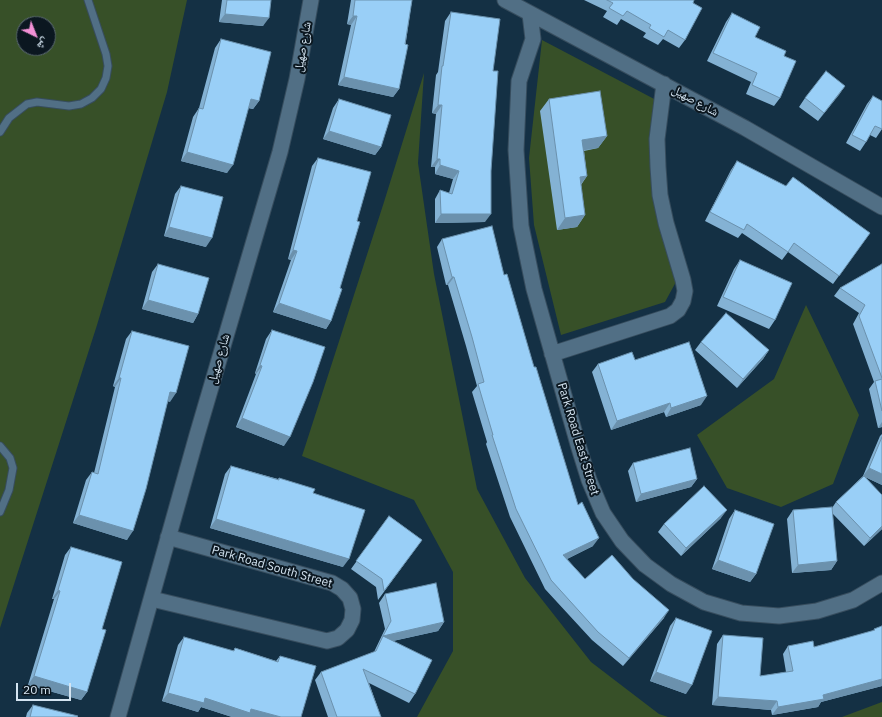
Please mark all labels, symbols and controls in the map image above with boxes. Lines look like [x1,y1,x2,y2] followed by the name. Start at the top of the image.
[16,16,56,56] north arrow
[291,21,315,73] street label: شارع صهيل
[34,35,53,53] text: ش
[669,82,721,120] street label: شارع صهيل
[205,332,233,386] street label: شارع صهيل
[554,381,602,497] street label: Park Road East Street
[210,543,334,591] street label: Park Road South Street
[18,675,73,701] scale bar
[23,682,51,697] text: 20 m

